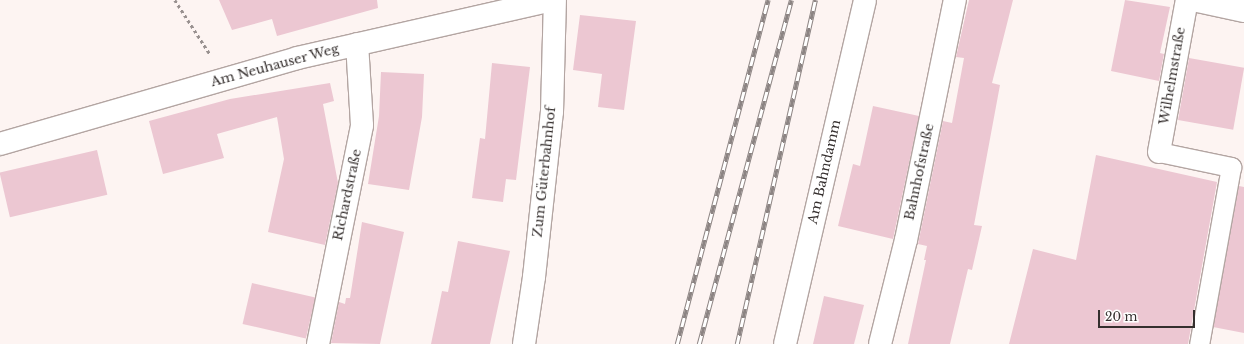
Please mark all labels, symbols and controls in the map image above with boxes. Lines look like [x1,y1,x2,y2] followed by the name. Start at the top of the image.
[1157,26,1189,126] street label: Wilhelmstraße
[209,41,341,91] street label: Am Neuhauser Weg
[530,106,560,238] street label: Zum Güterbahnhof
[805,118,845,226] street label: Am Bahndamm
[902,122,938,222] street label: Bahnhofstraße
[331,148,365,242] street label: Richardstraße
[1100,302,1197,328] scale bar
[1105,309,1137,324] text: 20 m

